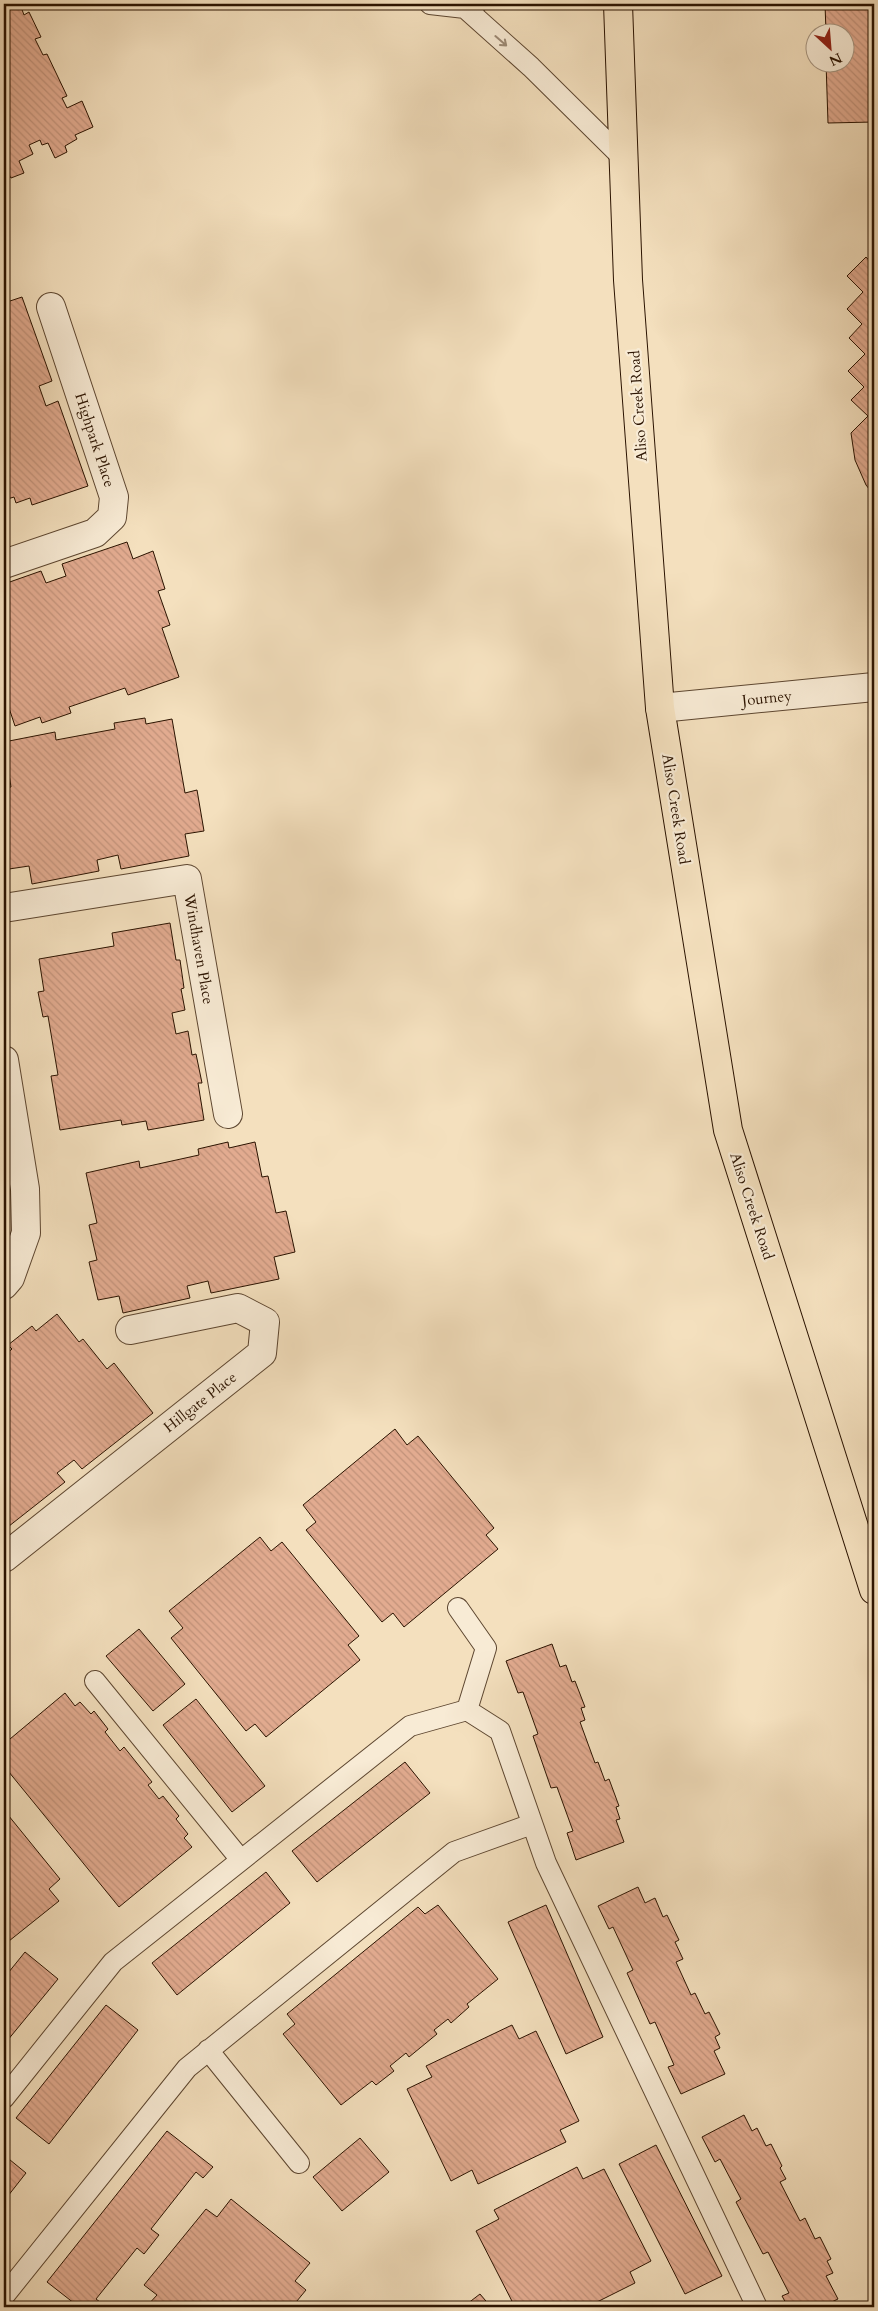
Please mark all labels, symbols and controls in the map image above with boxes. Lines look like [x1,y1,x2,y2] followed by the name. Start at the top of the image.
[806,22,856,72] north arrow
[495,35,508,47] one-way arrow
[826,48,845,70] text: N
[624,350,652,462] street label: Aliso Creek Road
[70,390,120,490] street label: Highpark Place
[739,685,793,711] street label: Journey
[657,752,695,866] street label: Aliso Creek Road
[179,891,219,1006] street label: Windhaven Place
[725,1150,779,1262] street label: Aliso Creek Road
[159,1367,241,1437] street label: Hillgate Place

